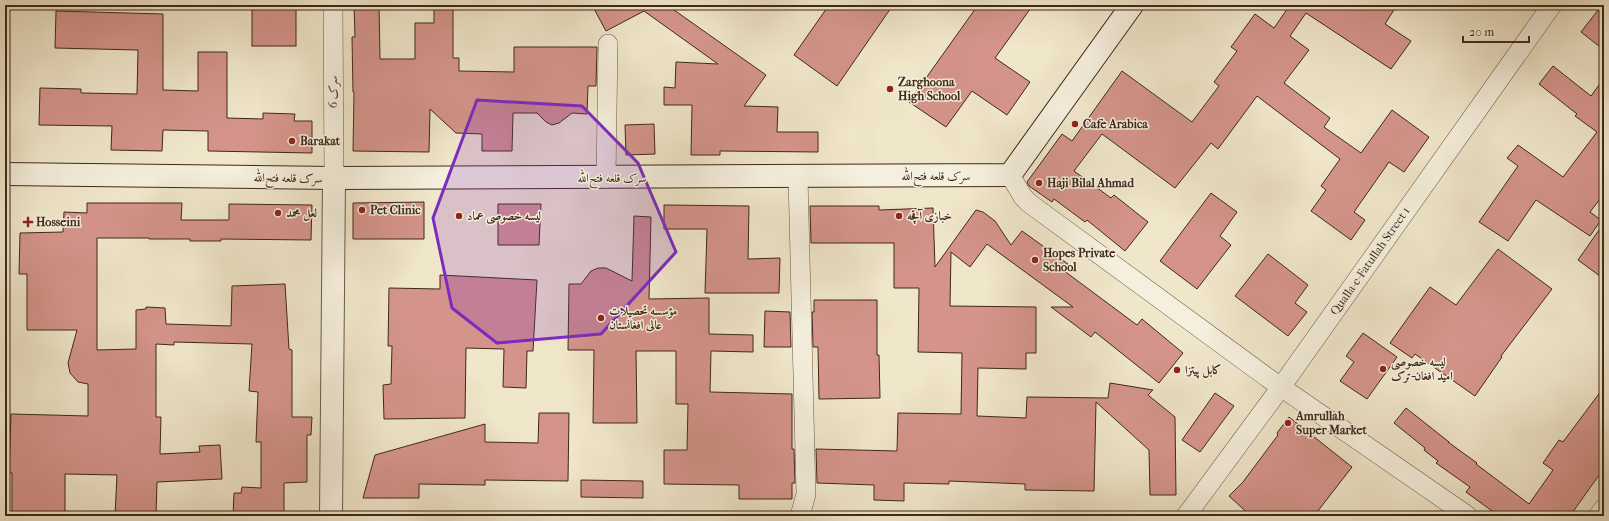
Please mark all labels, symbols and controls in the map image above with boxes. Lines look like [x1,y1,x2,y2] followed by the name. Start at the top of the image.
[1463,18,1529,44] scale bar
[1469,25,1494,39] text: 20 m
[898,75,961,104] place label: Zarghoona High School
[326,76,341,108] street label: سرک 6
[885,84,895,94] marker: Zarghoona High School
[1083,117,1148,131] place label: Cafe Arabica
[1070,119,1080,129] marker: Cafe Arabica
[300,134,341,148] place label: Barakat
[287,136,297,146] marker: Barakat
[901,166,971,187] street label: سرک قلعه فتح‌الله
[253,167,323,190] street label: سرک قلعه فتح‌الله
[577,168,647,189] street label: سرک قلعه فتح‌الله
[1047,176,1134,190] place label: Haji Bilal Ahmad
[1034,178,1044,188] marker: Haji Bilal Ahmad
[370,203,421,217] place label: Pet Clinic
[1327,204,1413,318] street label: Qualla-e-Fatullah Street 1
[357,205,367,215] marker: Pet Clinic
[286,206,317,221] place label: لعل محمد
[273,208,283,218] marker: لعل محمد
[907,208,952,225] place label: خبازی آقچه
[467,209,541,225] place label: لیسه خصوصی عماد
[454,211,464,221] marker: لیسه خصوصی عماد
[894,211,904,221] marker: خبازی آقچه
[36,215,81,229] place label: Hosseini
[23,217,33,227] marker: Hosseini
[1043,246,1115,274] place label: Hopes Private School
[1030,255,1040,265] marker: Hopes Private School
[609,304,678,332] place label: مؤسسه تحصیلات عالی افغانستان
[596,313,606,323] marker: مؤسسه تحصیلات عالی افغانستان
[1391,355,1453,383] place label: لیسه خصوصی امید افغان-ترک
[1185,363,1222,379] place label: کابل پیتزا
[1378,364,1388,374] marker: لیسه خصوصی امید افغان-ترک
[1172,365,1182,375] marker: کابل پیتزا
[1295,409,1368,438] place label: Amrullah Super Market
[1283,418,1293,428] marker: Amrullah Super Market

